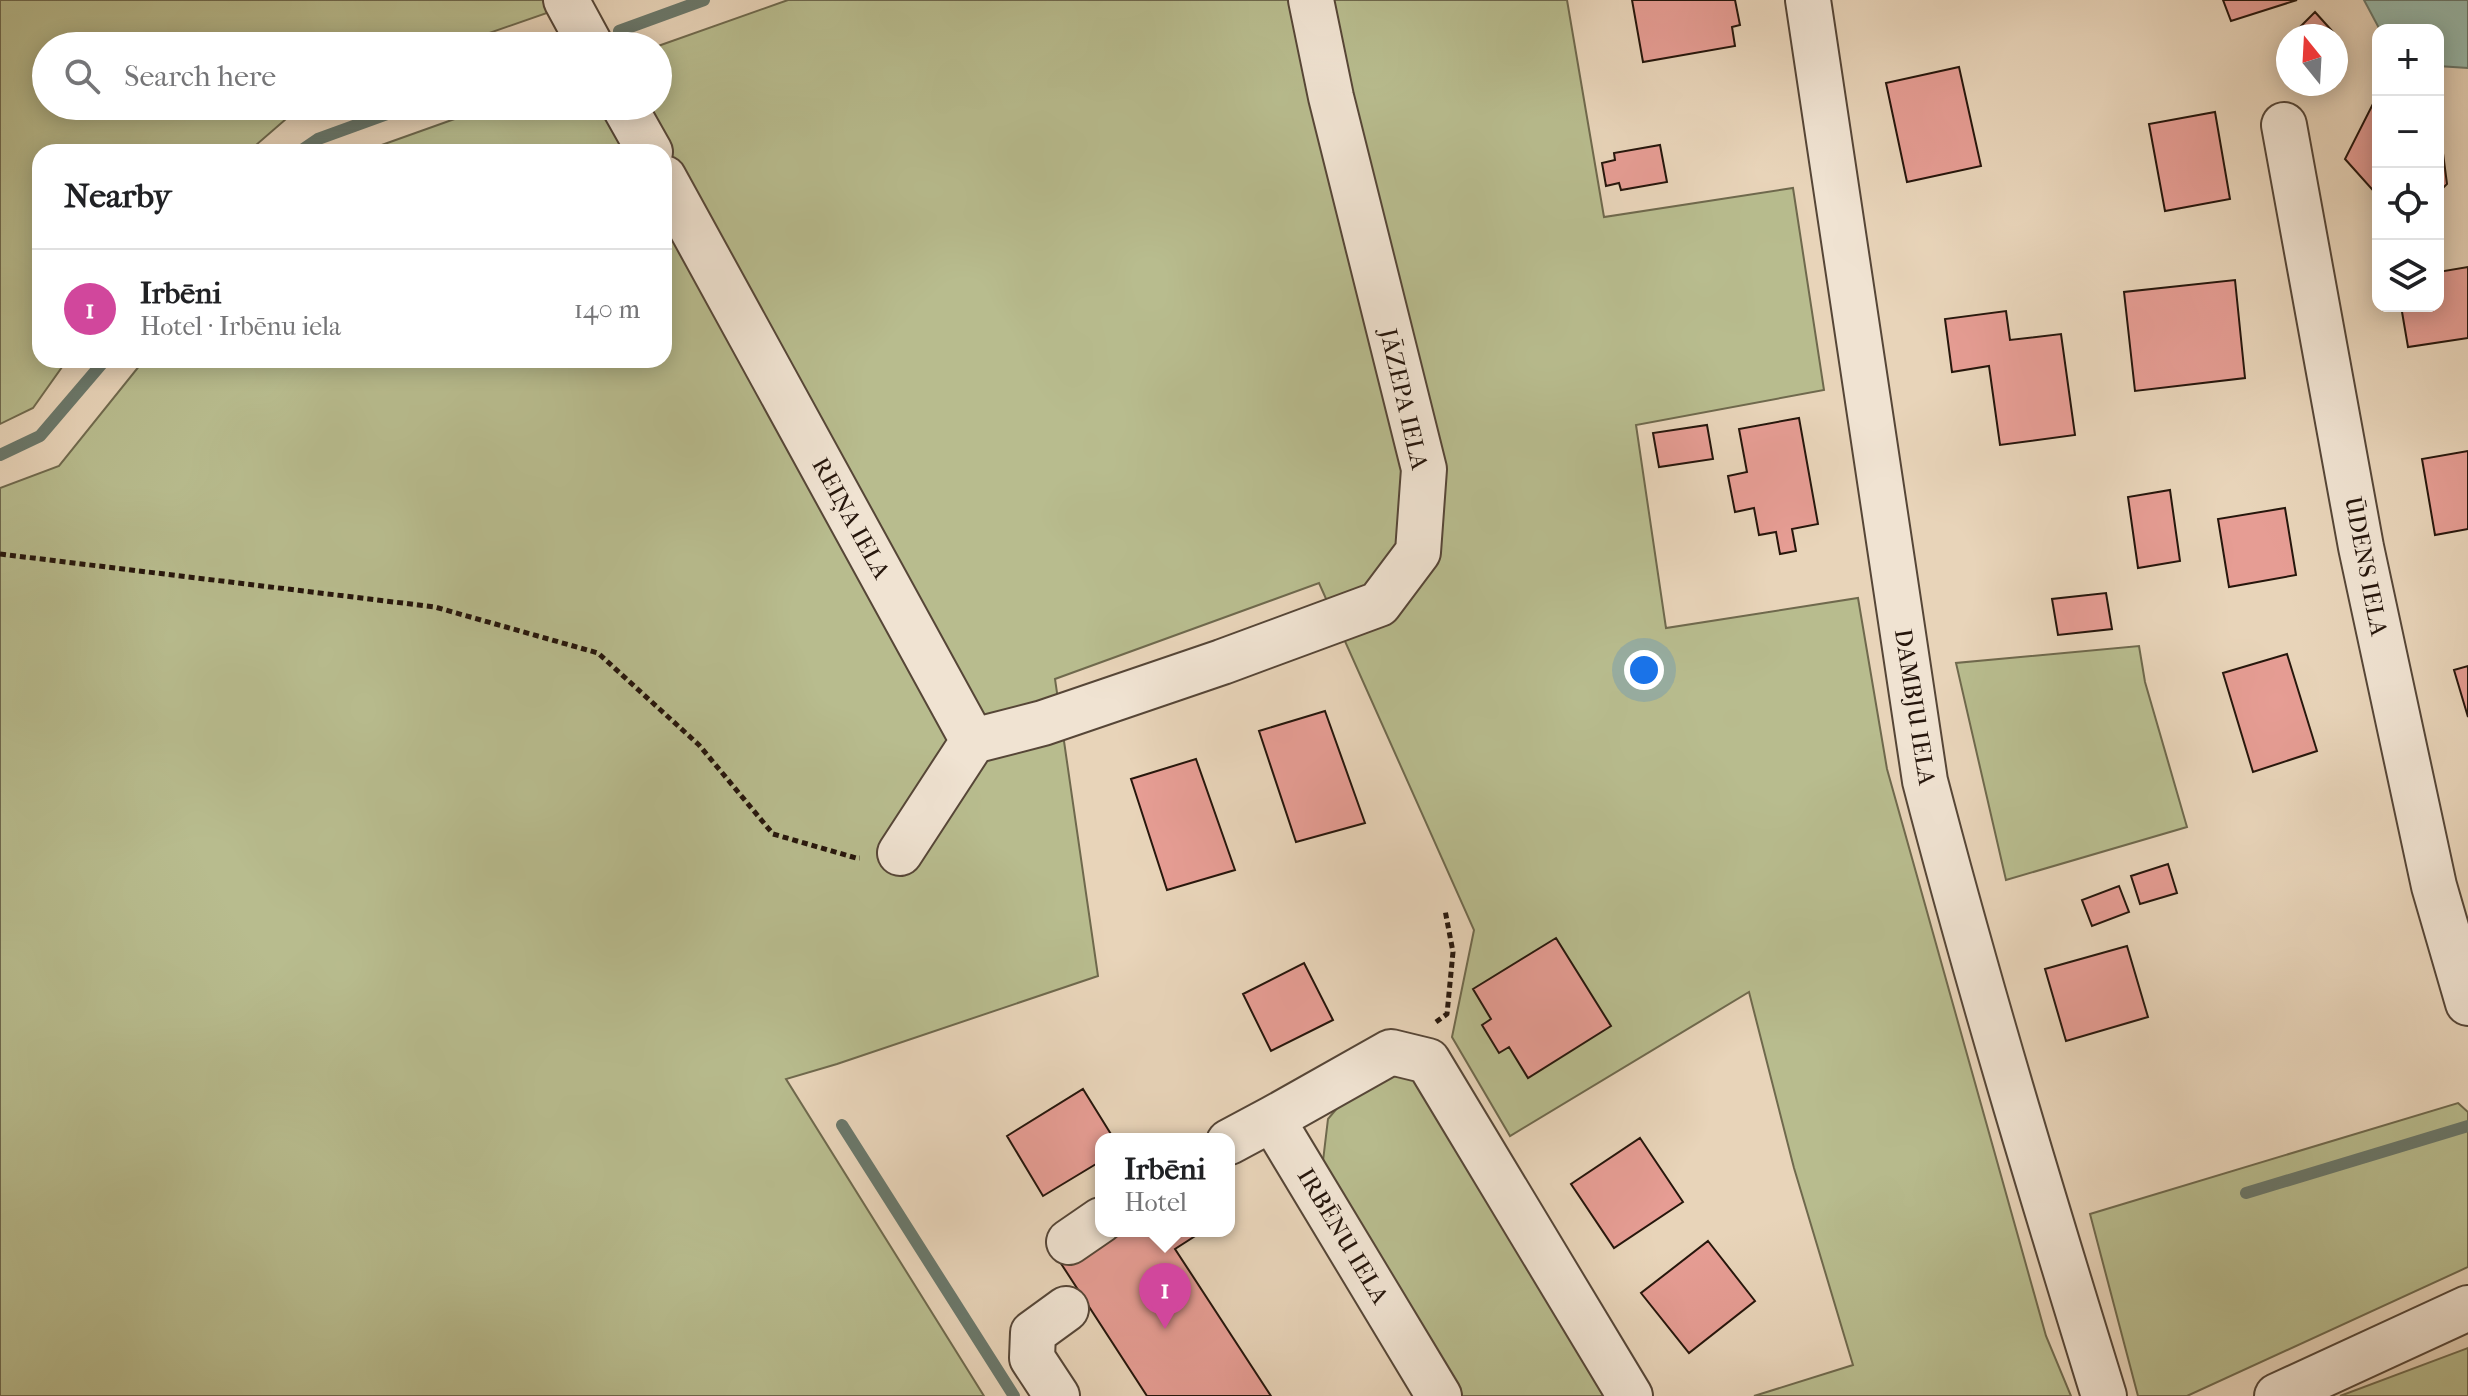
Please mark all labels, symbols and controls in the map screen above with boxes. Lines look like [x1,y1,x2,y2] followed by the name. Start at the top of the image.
[2276,24,2348,96] north arrow
[2372,24,2444,312] map controls
[2372,24,2444,96] button: +
[32,32,672,120] search box
[60,54,104,98] icon: search
[124,59,276,94] text: Search here
[2372,96,2444,168] button: −
[2372,168,2444,240] button: locate
[64,176,171,216] text: Nearby
[2372,240,2444,312] button: layers
[140,276,221,311] text: Irbēni
[85,294,95,325] text: 1
[574,294,640,325] text: 140 m
[140,311,341,342] text: Hotel · Irbēnu iela
[1374,324,1434,473] street label: JĀZEPA IELA
[805,452,896,584] street label: REIŅA IELA
[2339,494,2393,638] street label: ŪDENS IELA
[1889,627,1941,788] street label: DAMBJU IELA
[1624,650,1664,690] your location
[1095,1133,1235,1237] popup
[1124,1152,1206,1187] text: Irbēni
[1292,1163,1395,1309] street label: IRBĒNU IELA
[1124,1187,1187,1218] text: Hotel
[1139,1263,1191,1329] pin: 1

